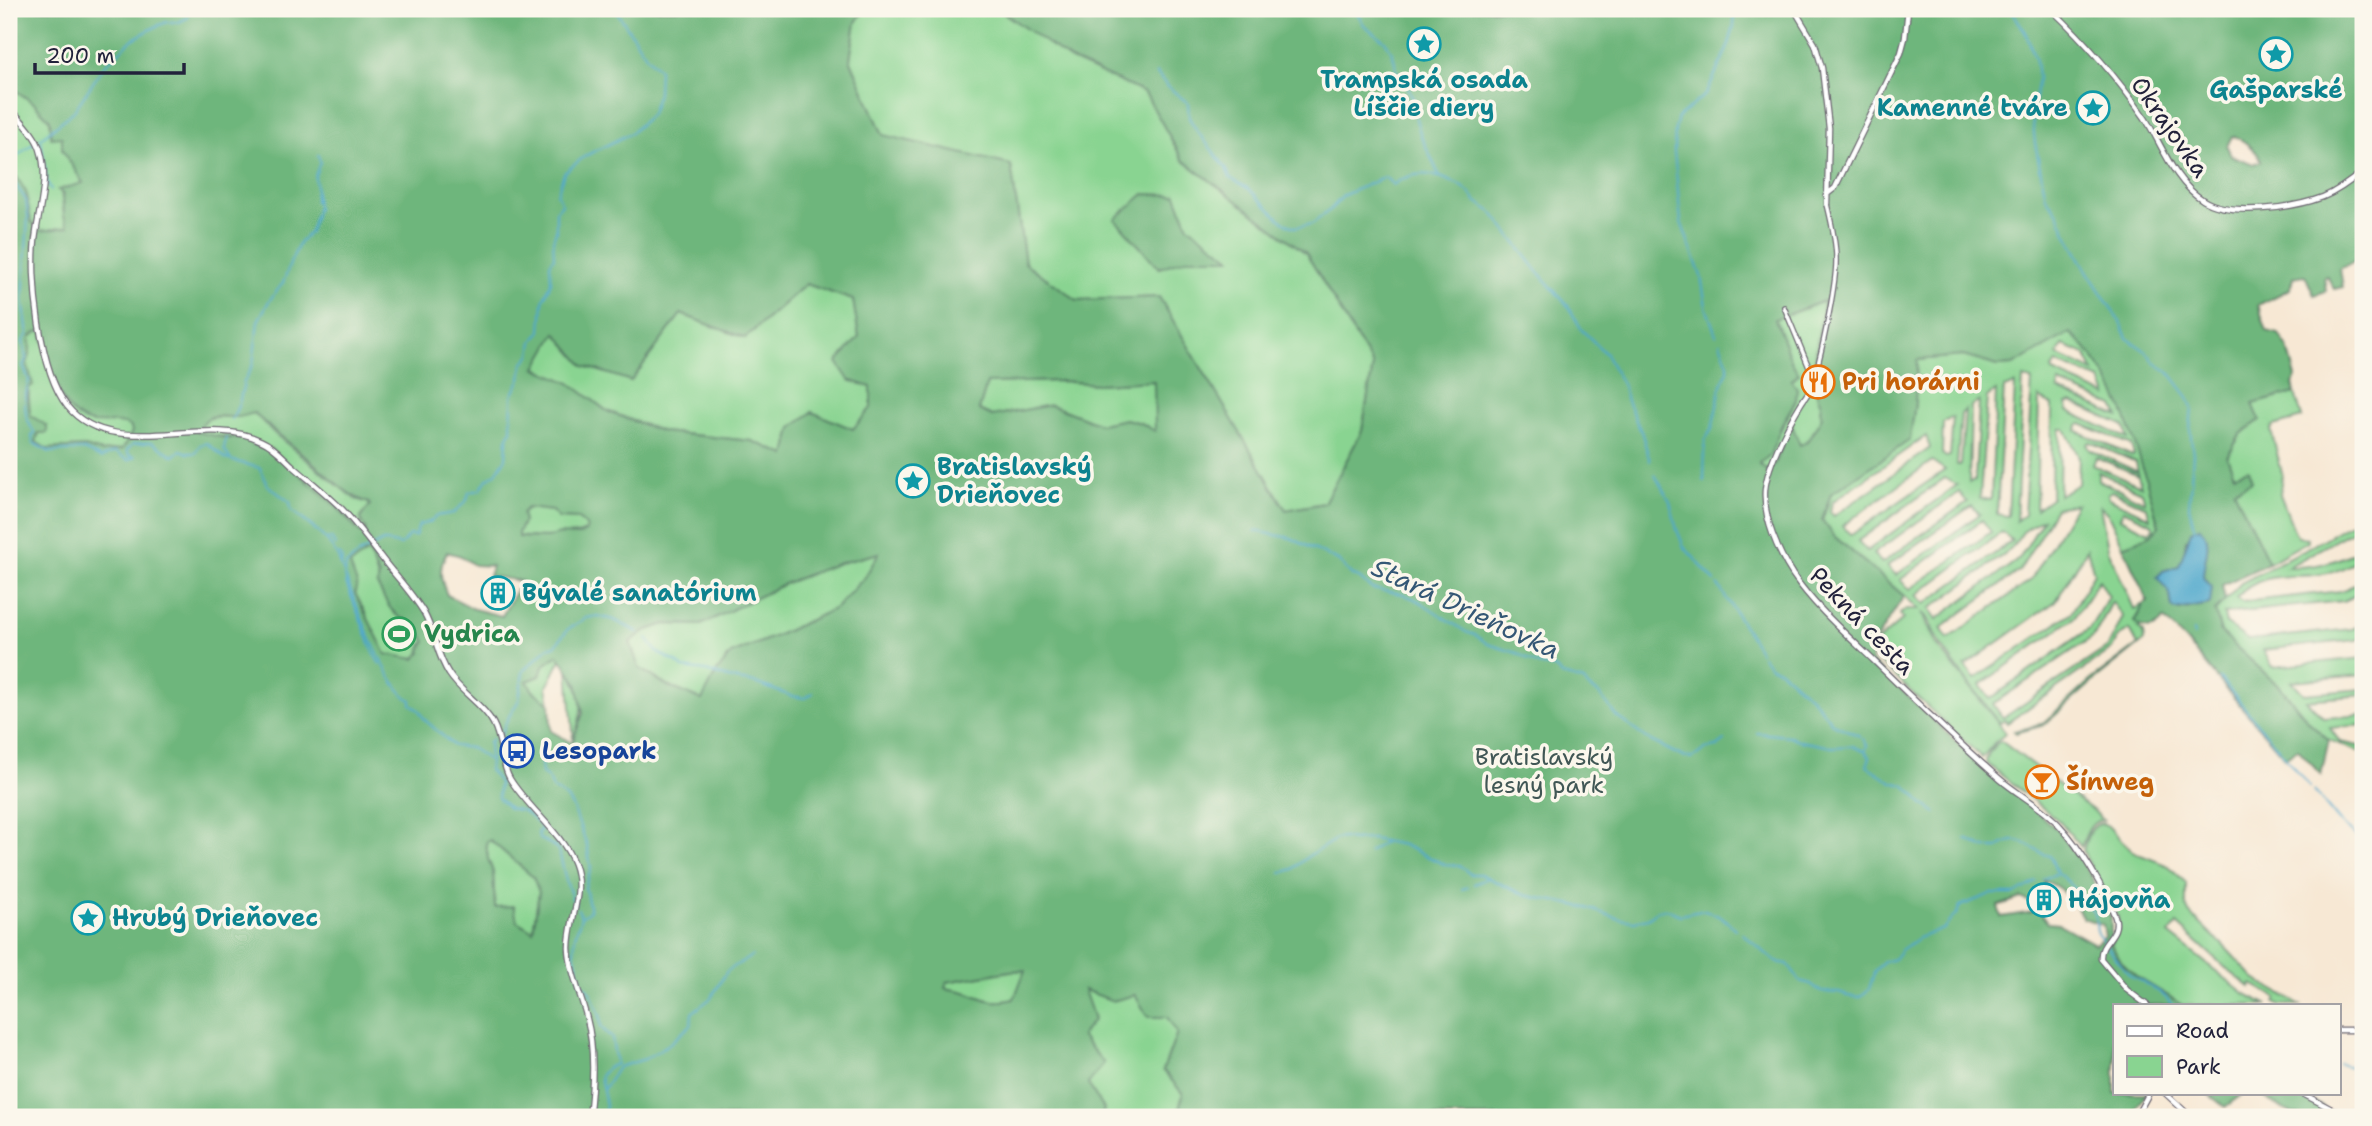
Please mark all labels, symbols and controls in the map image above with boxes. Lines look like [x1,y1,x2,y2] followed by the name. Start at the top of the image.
[1405,25,1443,63] place icon: Trampská osada Líščie diery
[35,32,184,76] scale bar
[2257,35,2295,73] place icon: Gašparské
[46,42,115,70] text: 200 m
[1320,64,1528,124] place label: Trampská osada Líščie diery
[2124,70,2216,184] street label: Okrajovka
[2209,74,2343,106] place label: Gašparské
[2074,89,2112,127] place icon: Kamenné tváre
[1877,92,2068,124] place label: Kamenné tváre
[1799,363,1837,401] restaurant icon: Pri horárni
[1842,366,1980,398] place label: Pri horárni
[937,451,1092,511] place label: Bratislavský Drieňovec
[894,462,932,500] place icon: Bratislavský Drieňovec
[1366,549,1566,667] water label: Stará Drieňovka
[1802,560,1922,682] street label: Pekná cesta
[479,574,517,612] building icon: Bývalé sanatórium
[522,577,757,609] place label: Bývalé sanatórium
[380,615,418,653] sports icon: Vydrica
[424,618,521,650] place label: Vydrica
[498,732,536,770] bus stop icon: Lesopark
[542,735,657,767] place label: Lesopark
[1475,741,1613,801] park label: Bratislavský lesný park
[2023,763,2061,801] bar icon: Šínweg
[2066,764,2154,798] place label: Šínweg
[2025,881,2063,919] building icon: Hájovňa
[2068,884,2171,916] place label: Hájovňa
[69,899,107,937] place icon: Hrubý Drieňovec
[112,902,318,934] place label: Hrubý Drieňovec
[2113,1004,2340,1094] legend
[2176,1017,2229,1045] text: Road
[2176,1053,2221,1081] text: Park

